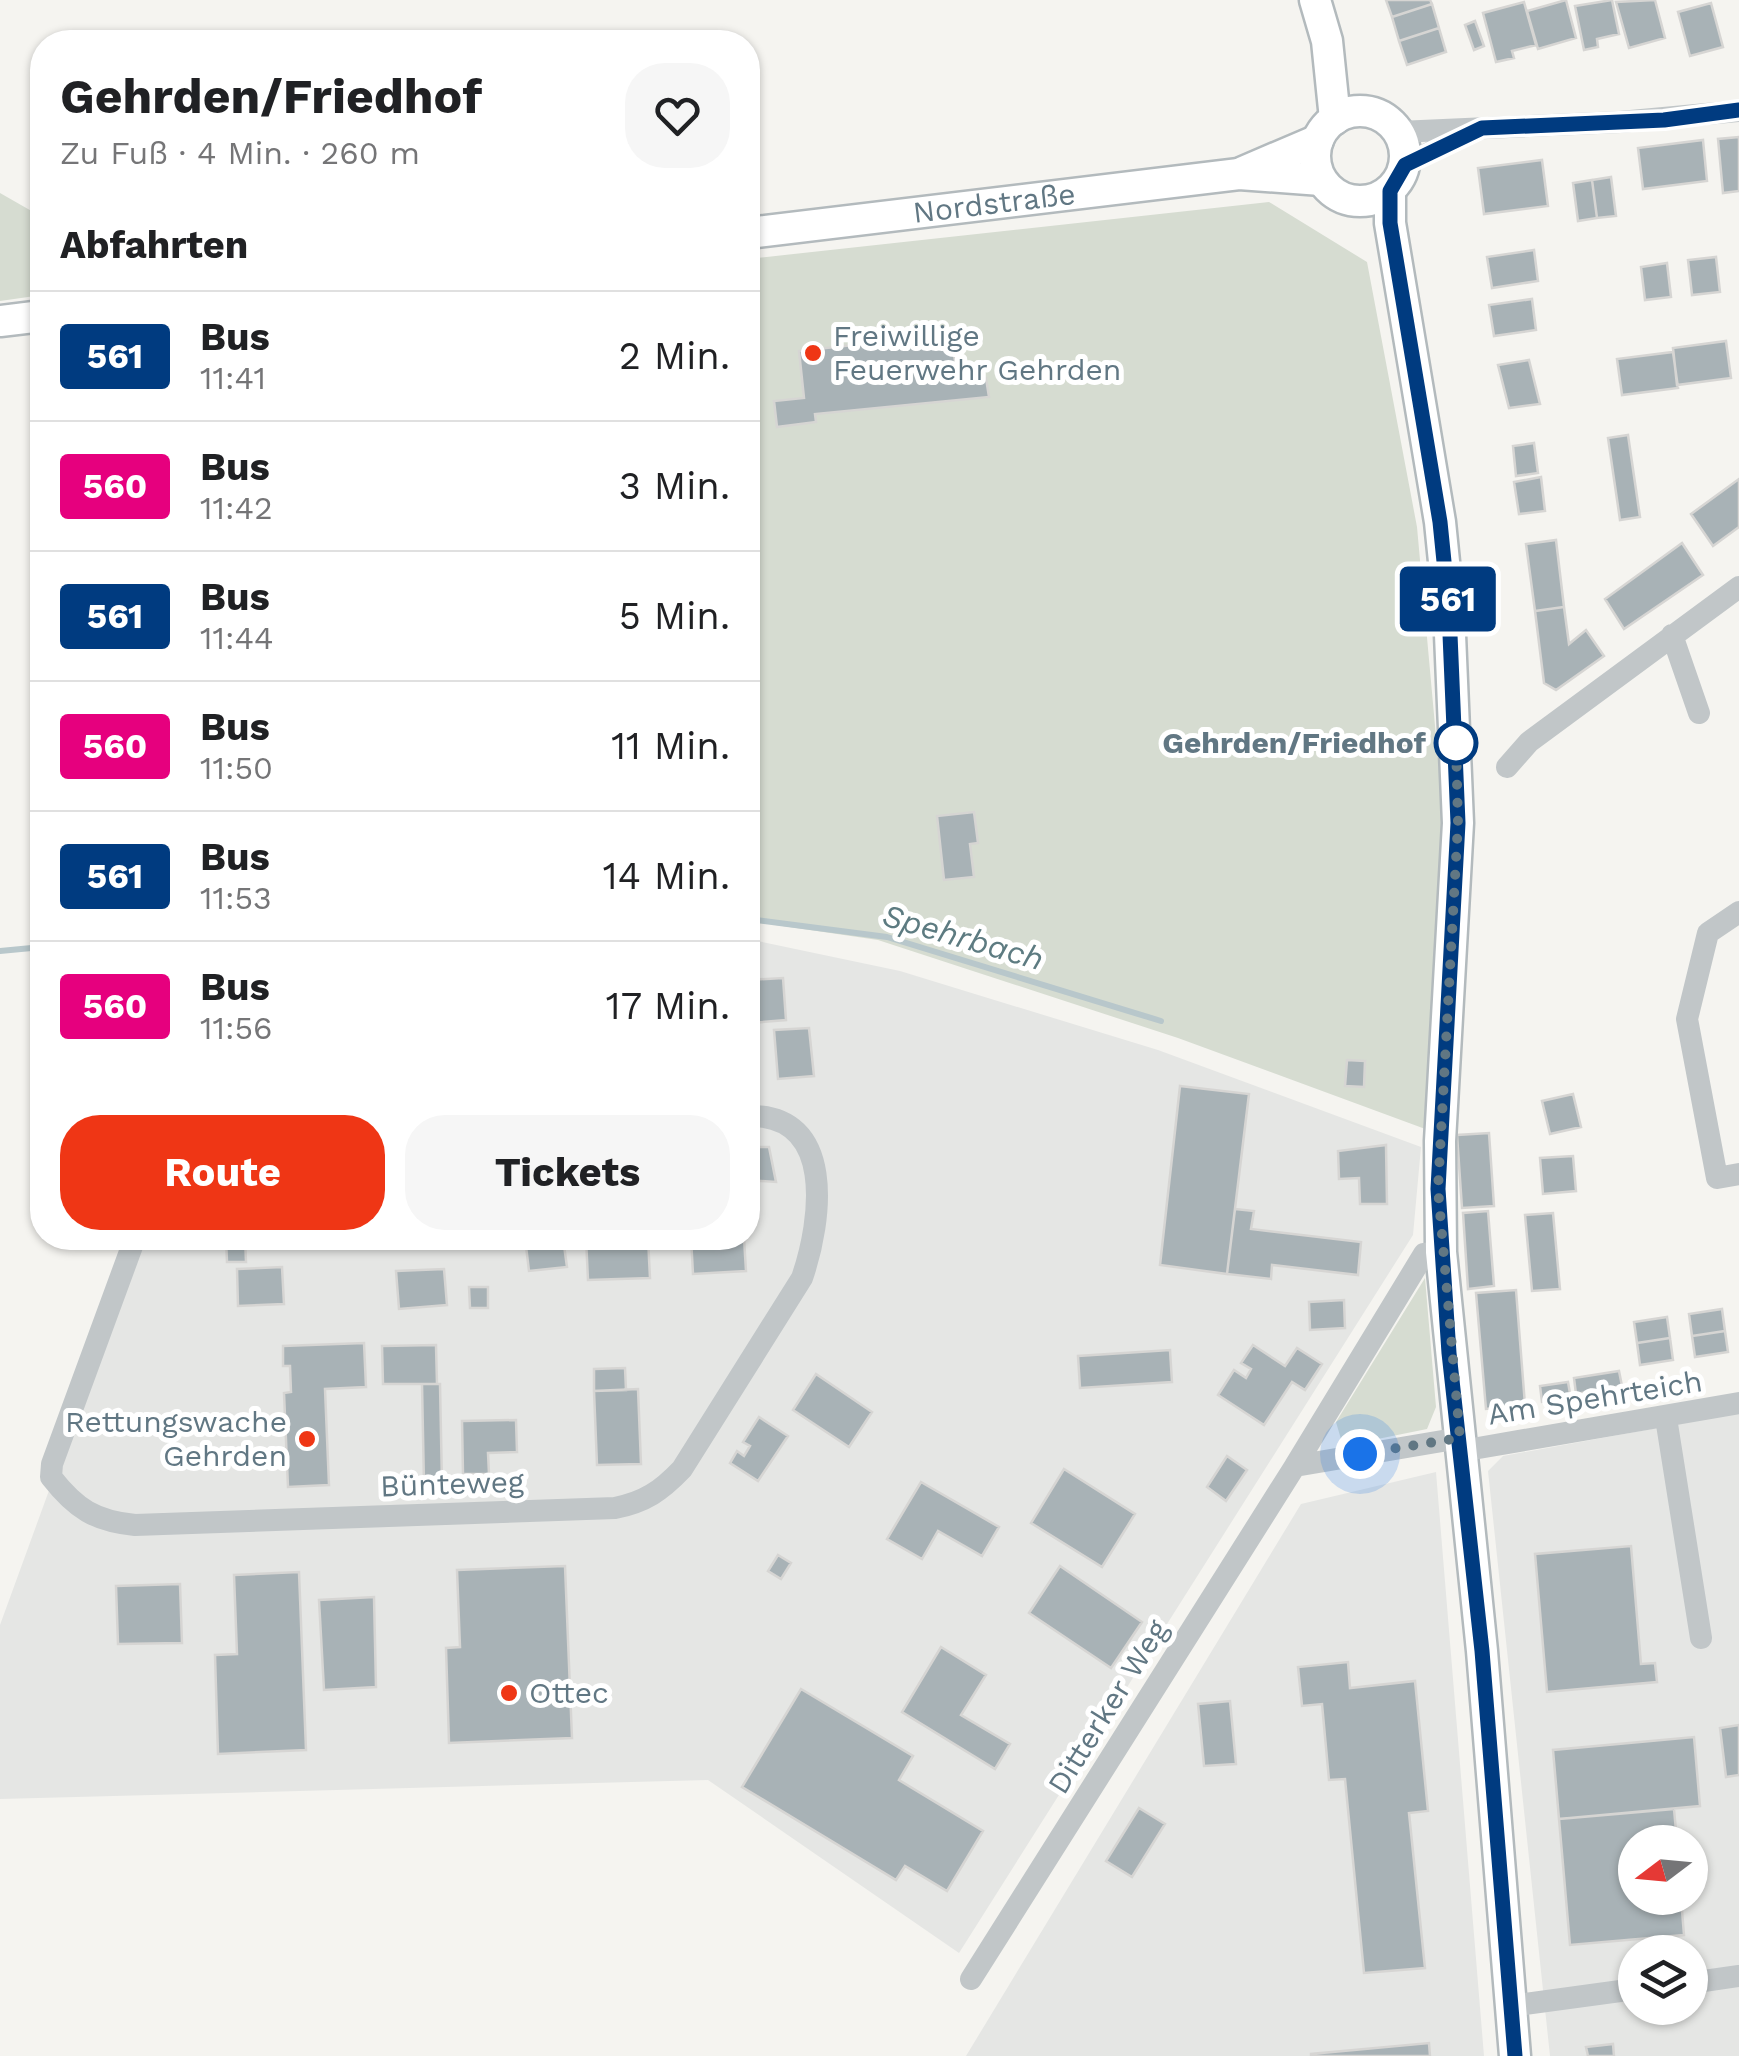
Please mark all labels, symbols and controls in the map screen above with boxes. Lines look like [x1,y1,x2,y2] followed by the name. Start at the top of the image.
[625,63,730,168] button: heart
[60,68,482,125] text: Gehrden/Friedhof
[60,134,420,172] text: Zu Fuß · 4 Min. · 260 m
[911,176,1077,230] street label: Nordstraße
[60,223,248,267] text: Abfahrten
[200,315,270,359] text: Bus
[833,318,1121,387] place label: Freiwillige Feuerwehr Gehrden
[619,334,730,378] text: 2 Min.
[87,335,143,377] text: 561
[802,342,824,364] marker: Freiwillige Feuerwehr Gehrden
[200,359,266,397] text: 11:41
[200,445,270,489] text: Bus
[619,464,730,508] text: 3 Min.
[83,465,147,507] text: 560
[200,489,273,527] text: 11:42
[1390,566,1506,632] line badge: 561
[200,575,270,619] text: Bus
[1420,578,1476,620] text: 561
[619,594,730,638] text: 5 Min.
[87,595,143,637] text: 561
[200,619,274,657] text: 11:44
[200,705,270,749] text: Bus
[1435,722,1477,764] marker: Gehrden/Friedhof
[611,724,730,768] text: 11 Min.
[83,725,147,767] text: 560
[1162,725,1427,760] place label: Gehrden/Friedhof
[200,749,273,787] text: 11:50
[200,835,270,879] text: Bus
[603,854,730,898] text: 14 Min.
[87,855,143,897] text: 561
[200,879,272,917] text: 11:53
[878,896,1048,978] water label: Spehrbach
[200,965,270,1009] text: Bus
[606,984,730,1028] text: 17 Min.
[83,985,147,1027] text: 560
[200,1009,273,1047] text: 11:56
[60,1115,385,1230] button: Route
[405,1115,730,1230] button: Tickets
[1485,1363,1705,1432] street label: Am Spehrteich
[65,1404,287,1473] place label: Rettungswache Gehrden
[296,1428,318,1450] marker: Rettungswache Gehrden
[1335,1429,1385,1479] your location
[379,1463,525,1503] street label: Bünteweg
[1040,1613,1175,1800] street label: Ditterker Weg
[529,1675,609,1710] place label: Ottec
[498,1682,520,1704] marker: Ottec
[1618,1825,1708,1915] north arrow
[1618,1825,1708,2025] map controls
[1618,1935,1708,2025] button: layers

